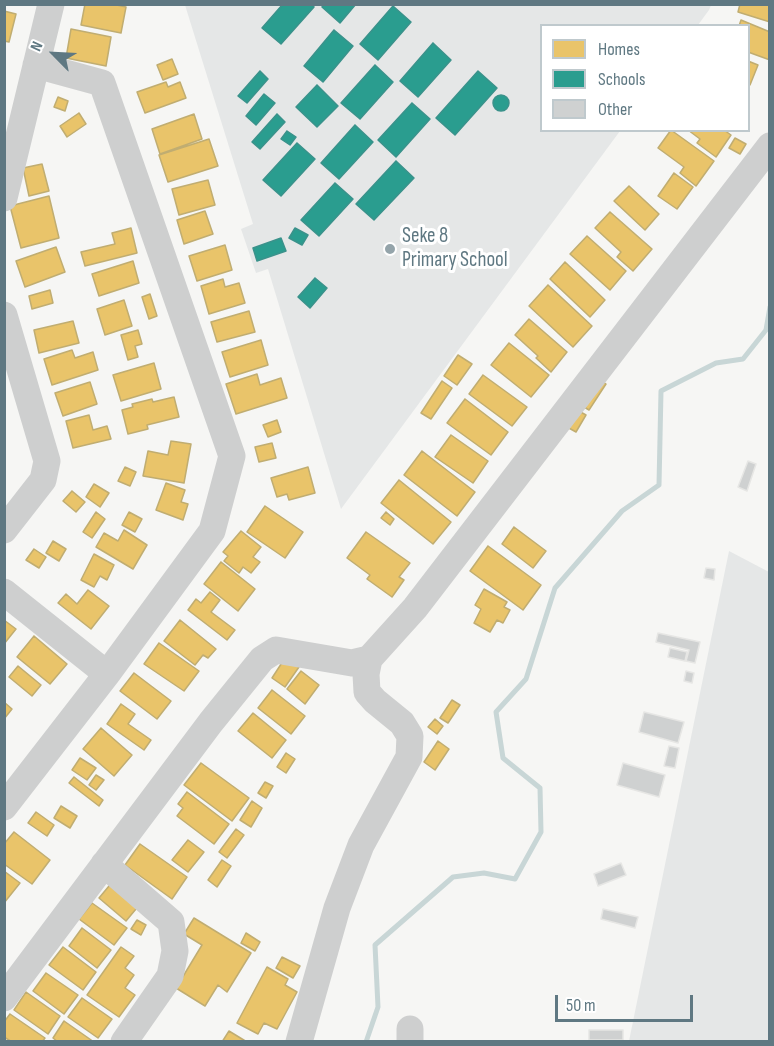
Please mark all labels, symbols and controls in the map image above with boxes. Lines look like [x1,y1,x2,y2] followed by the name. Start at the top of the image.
[24,24,84,84] north arrow
[540,24,750,132] legend
[27,39,48,54] text: N
[598,39,640,60] text: Homes
[598,69,645,90] text: Schools
[598,99,632,120] text: Other
[402,224,508,274] place label: Seke 8 Primary School
[383,242,397,256] marker: Seke 8 Primary School
[558,983,696,1021] scale bar
[566,995,596,1016] text: 50 m

